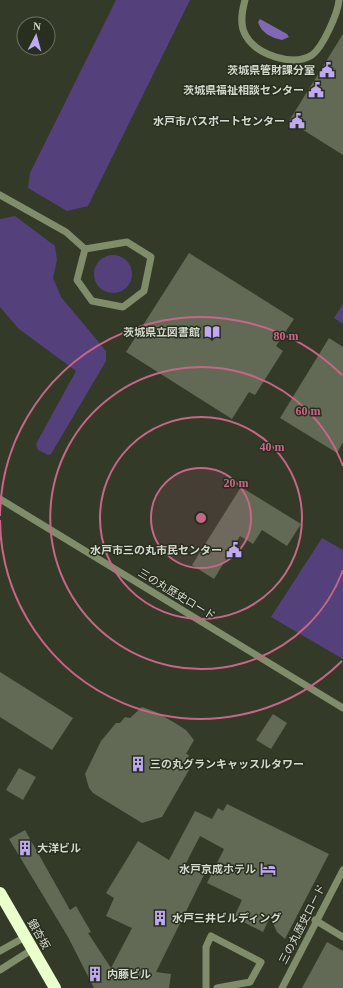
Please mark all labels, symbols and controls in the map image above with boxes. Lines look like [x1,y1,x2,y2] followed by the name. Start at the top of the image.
[16,16,56,56] north arrow
[32,20,42,32] text: N
[318,61,336,79] public building icon: 茨城県管財課分室
[227,64,315,76] place label: 茨城県管財課分室
[307,81,325,99] public building icon: 茨城県福祉相談センター
[183,84,304,96] place label: 茨城県福祉相談センター
[288,112,306,130] public building icon: 水戸市パスポートセンター
[153,115,285,127] place label: 水戸市パスポートセンター
[203,323,221,341] library icon: 茨城県立図書館
[123,326,200,338] place label: 茨城県立図書館
[274,329,299,343] text: 80 m
[296,404,321,418] text: 60 m
[260,440,285,454] text: 40 m
[224,476,249,490] text: 20 m
[194,511,208,525] centre of rings
[225,541,243,559] public building icon: 水戸市三の丸市民センター
[90,544,222,556] place label: 水戸市三の丸市民センター
[136,566,218,622] street label: 三の丸歴史ロード
[129,755,147,773] building icon: 三の丸グランキャッスルタワー
[150,758,304,770] place label: 三の丸グランキャッスルタワー
[16,839,34,857] building icon: 大洋ビル
[37,842,81,854] place label: 大洋ビル
[259,860,277,878] hotel icon: 水戸京成ホテル
[179,863,256,875] place label: 水戸京成ホテル
[277,882,327,966] street label: 三の丸歴史ロード
[151,909,169,927] building icon: 水戸三井ビルディング
[172,912,281,924] place label: 水戸三井ビルディング
[26,917,52,951] street label: 銀杏坂
[86,965,104,983] building icon: 内藤ビル
[107,968,151,980] place label: 内藤ビル

